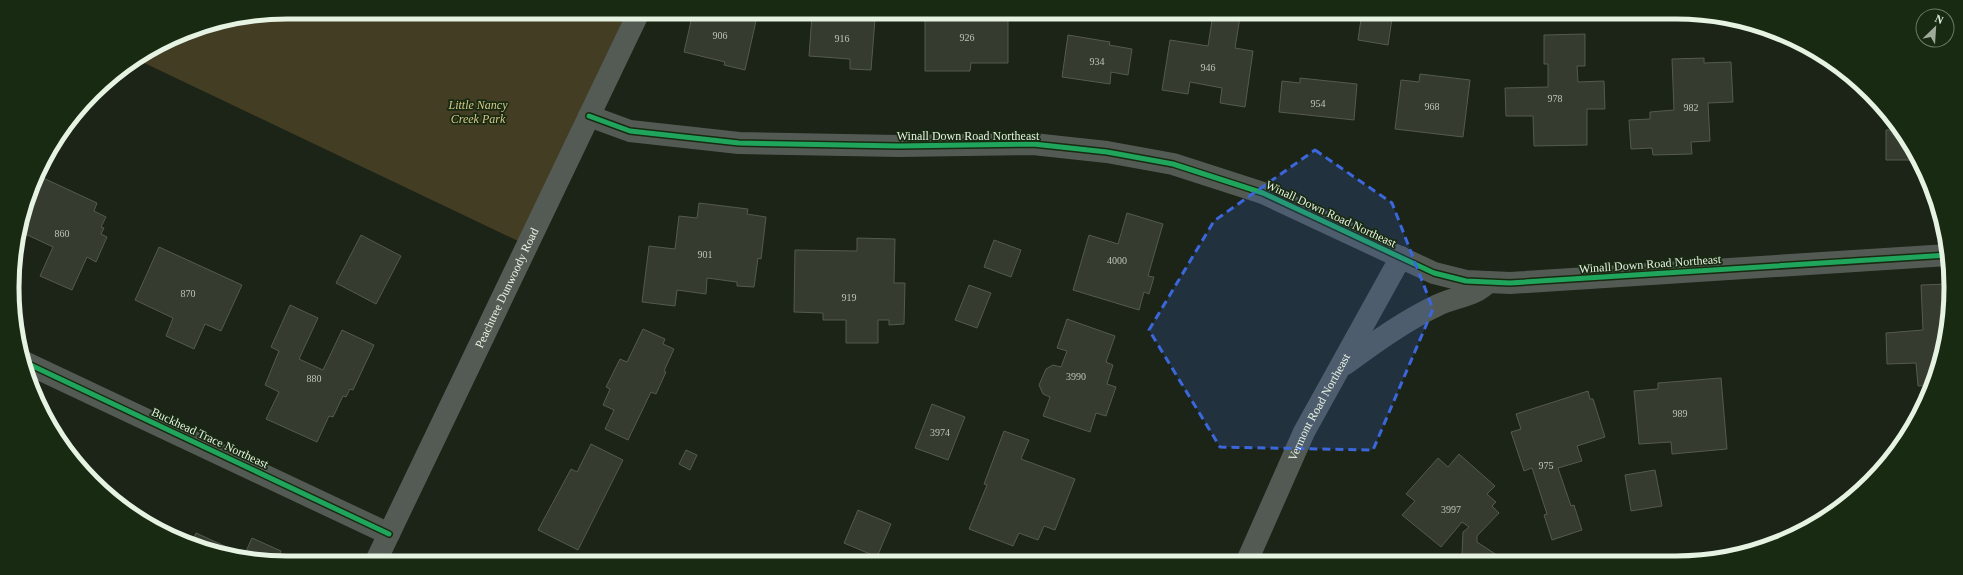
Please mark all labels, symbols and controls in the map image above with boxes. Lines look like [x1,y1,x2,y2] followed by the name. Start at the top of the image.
[1915,8,1955,48] north arrow
[1933,12,1945,26] text: N
[713,30,728,41] house number: 906
[960,32,975,43] house number: 926
[835,33,850,44] house number: 916
[1090,56,1105,67] house number: 934
[1201,62,1216,73] house number: 946
[1548,93,1563,104] house number: 978
[448,98,508,126] park label: Little Nancy Creek Park
[1311,98,1326,109] house number: 954
[1425,101,1440,112] house number: 968
[1684,102,1699,113] house number: 982
[897,129,1040,143] street label: Winall Down Road Northeast
[1263,178,1399,251] street label: Winall Down Road Northeast
[472,226,541,350] street label: Peachtree Dunwoody Road
[55,228,70,239] house number: 860
[698,249,713,260] house number: 901
[1578,252,1722,276] street label: Winall Down Road Northeast
[1107,255,1127,266] house number: 4000
[181,288,196,299] house number: 870
[842,292,857,303] house number: 919
[1285,350,1353,463] street label: Vermont Road Northeast
[1066,371,1086,382] house number: 3990
[307,373,322,384] house number: 880
[149,405,271,472] street label: Buckhead Trace Northeast
[1673,408,1688,419] house number: 989
[930,427,950,438] house number: 3974
[1539,460,1554,471] house number: 975
[1441,504,1461,515] house number: 3997

